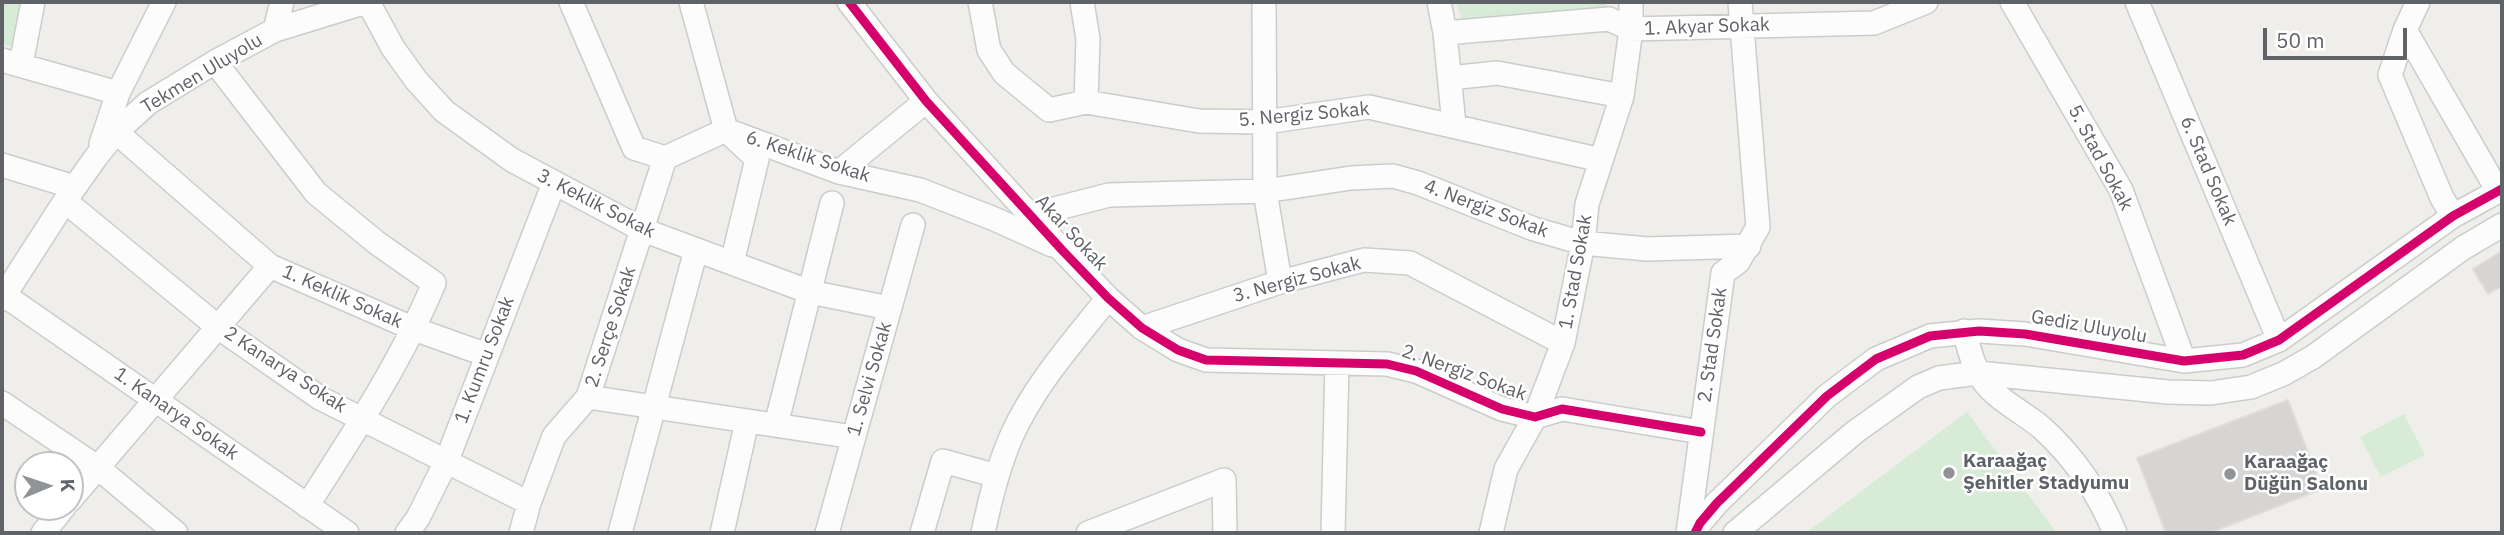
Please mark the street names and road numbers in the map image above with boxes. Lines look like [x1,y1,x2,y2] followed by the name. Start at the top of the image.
[1644,13,1770,41] street label: 1. Akyar Sokak
[137,29,267,119] street label: Tekmen Uluyolu
[1238,98,1370,132] street label: 5. Nergiz Sokak
[2063,101,2137,215] street label: 5. Stad Sokak
[2175,113,2241,229] street label: 6. Stad Sokak
[743,126,873,188] street label: 6. Keklik Sokak
[533,165,659,243] street label: 3. Keklik Sokak
[1421,175,1551,243] street label: 4. Nergiz Sokak
[1030,190,1112,276] street label: Akar Sokak
[1555,213,1597,331] street label: 1. Stad Sokak
[1231,252,1363,308] street label: 3. Nergiz Sokak
[278,260,406,334] street label: 1. Keklik Sokak
[581,264,641,390] street label: 2. Serçe Sokak
[1694,286,1732,404] street label: 2. Stad Sokak
[450,293,520,427] street label: 1. Kumru Sokak
[2029,306,2149,348] street label: Gediz Uluyolu
[843,319,897,439] street label: 1. Selvi Sokak
[219,322,351,418] street label: 2 Kanarya Sokak
[1398,340,1530,406] street label: 2. Nergiz Sokak
[109,363,243,465] street label: 1. Kanarya Sokak

